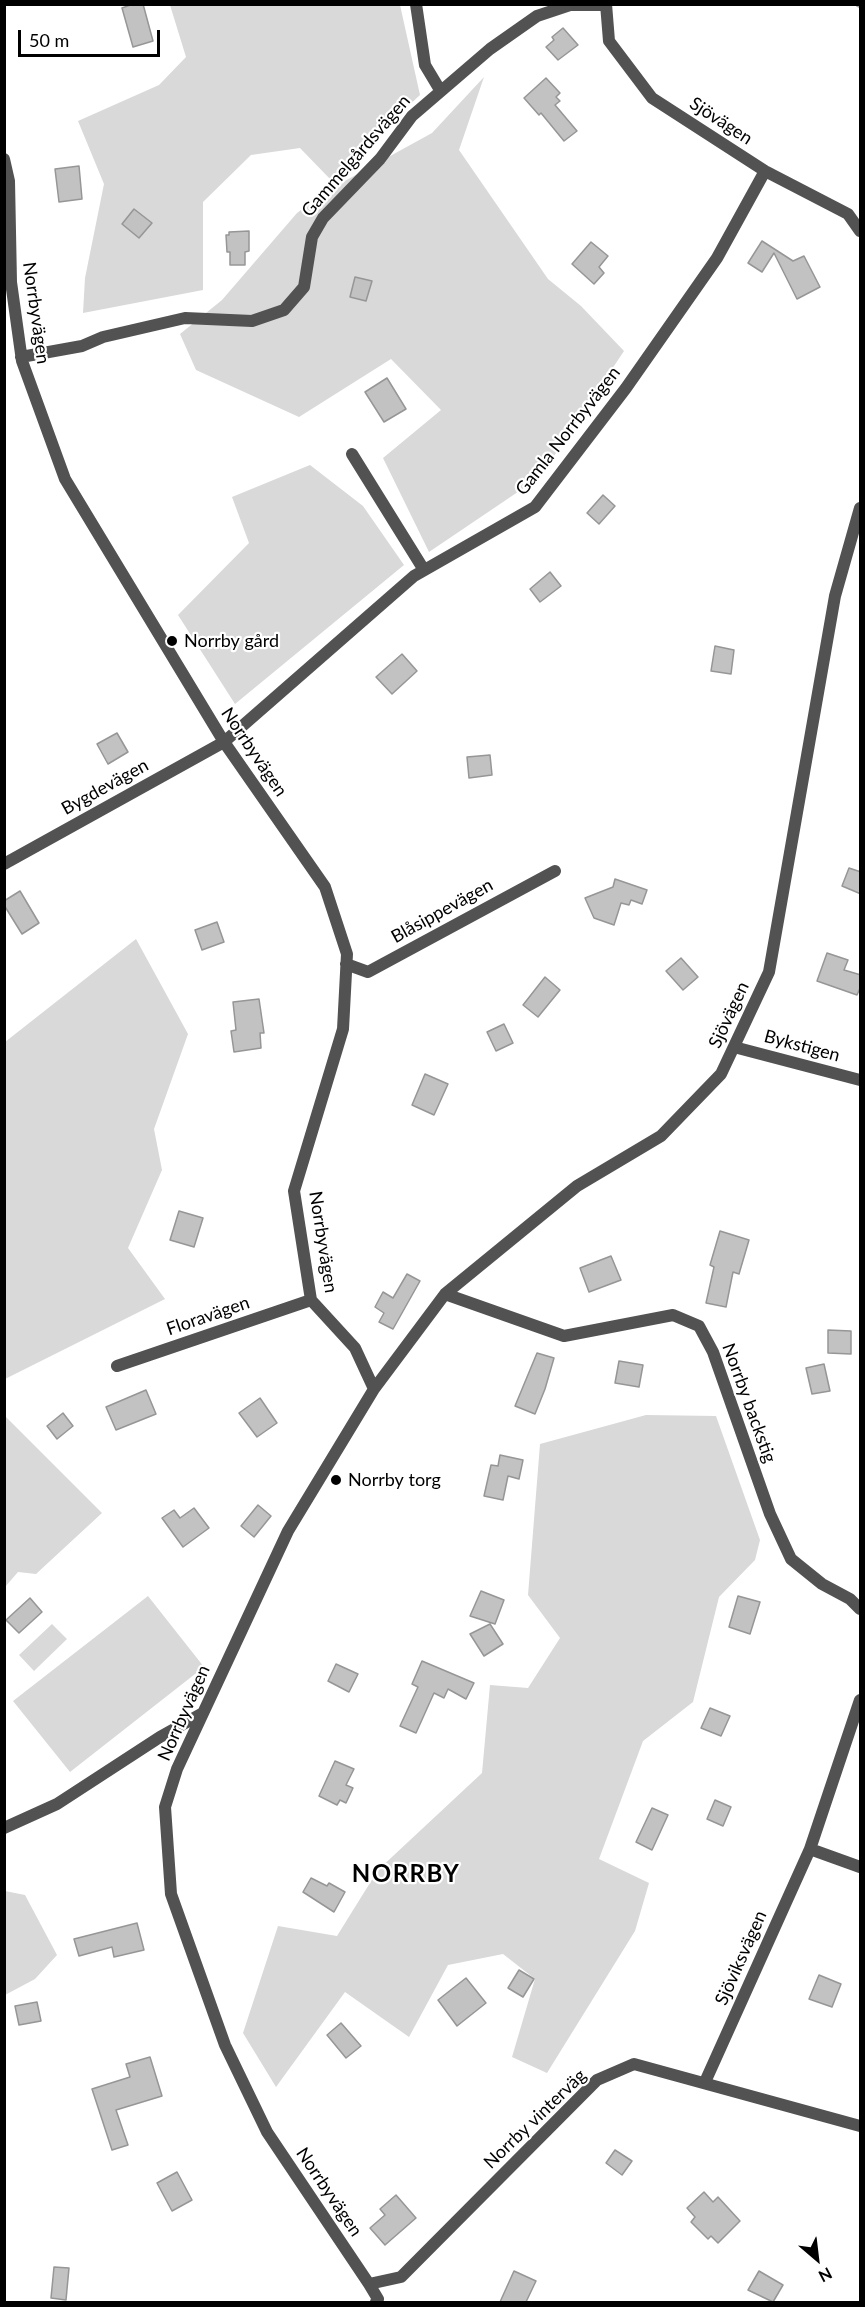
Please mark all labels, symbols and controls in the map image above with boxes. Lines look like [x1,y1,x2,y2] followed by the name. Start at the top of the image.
[21,18,164,56] scale bar
[29,29,69,51] text: 50 m
[297,91,415,221] street label: Gammelgårdsvägen
[685,93,757,149] street label: Sjövägen
[18,261,54,365] street label: Norrbyvägen
[511,362,625,500] street label: Gamla Norrbyvägen
[184,630,279,652] place label: Norrby gård
[165,634,179,648] marker: Norrby gård
[216,703,292,801] street label: Norrbyvägen
[58,754,152,820] street label: Bygdevägen
[387,874,497,948] street label: Blåsippevägen
[704,978,754,1052] street label: Sjövägen
[762,1026,842,1066] street label: Bykstigen
[304,1190,342,1294] street label: Norrbyvägen
[164,1292,252,1340] street label: Floravägen
[717,1340,781,1466] street label: Norrby backstig
[348,1469,441,1491] place label: Norrby torg
[329,1473,343,1487] marker: Norrby torg
[153,1662,215,1764] street label: Norrbyvägen
[352,1860,460,1888] district label: NORRBY
[711,1907,771,2009] street label: Sjöviksvägen
[479,2065,591,2173] street label: Norrby vinterväg
[291,2143,367,2241] street label: Norrbyvägen
[787,2229,847,2289] north arrow
[816,2264,836,2287] text: N

